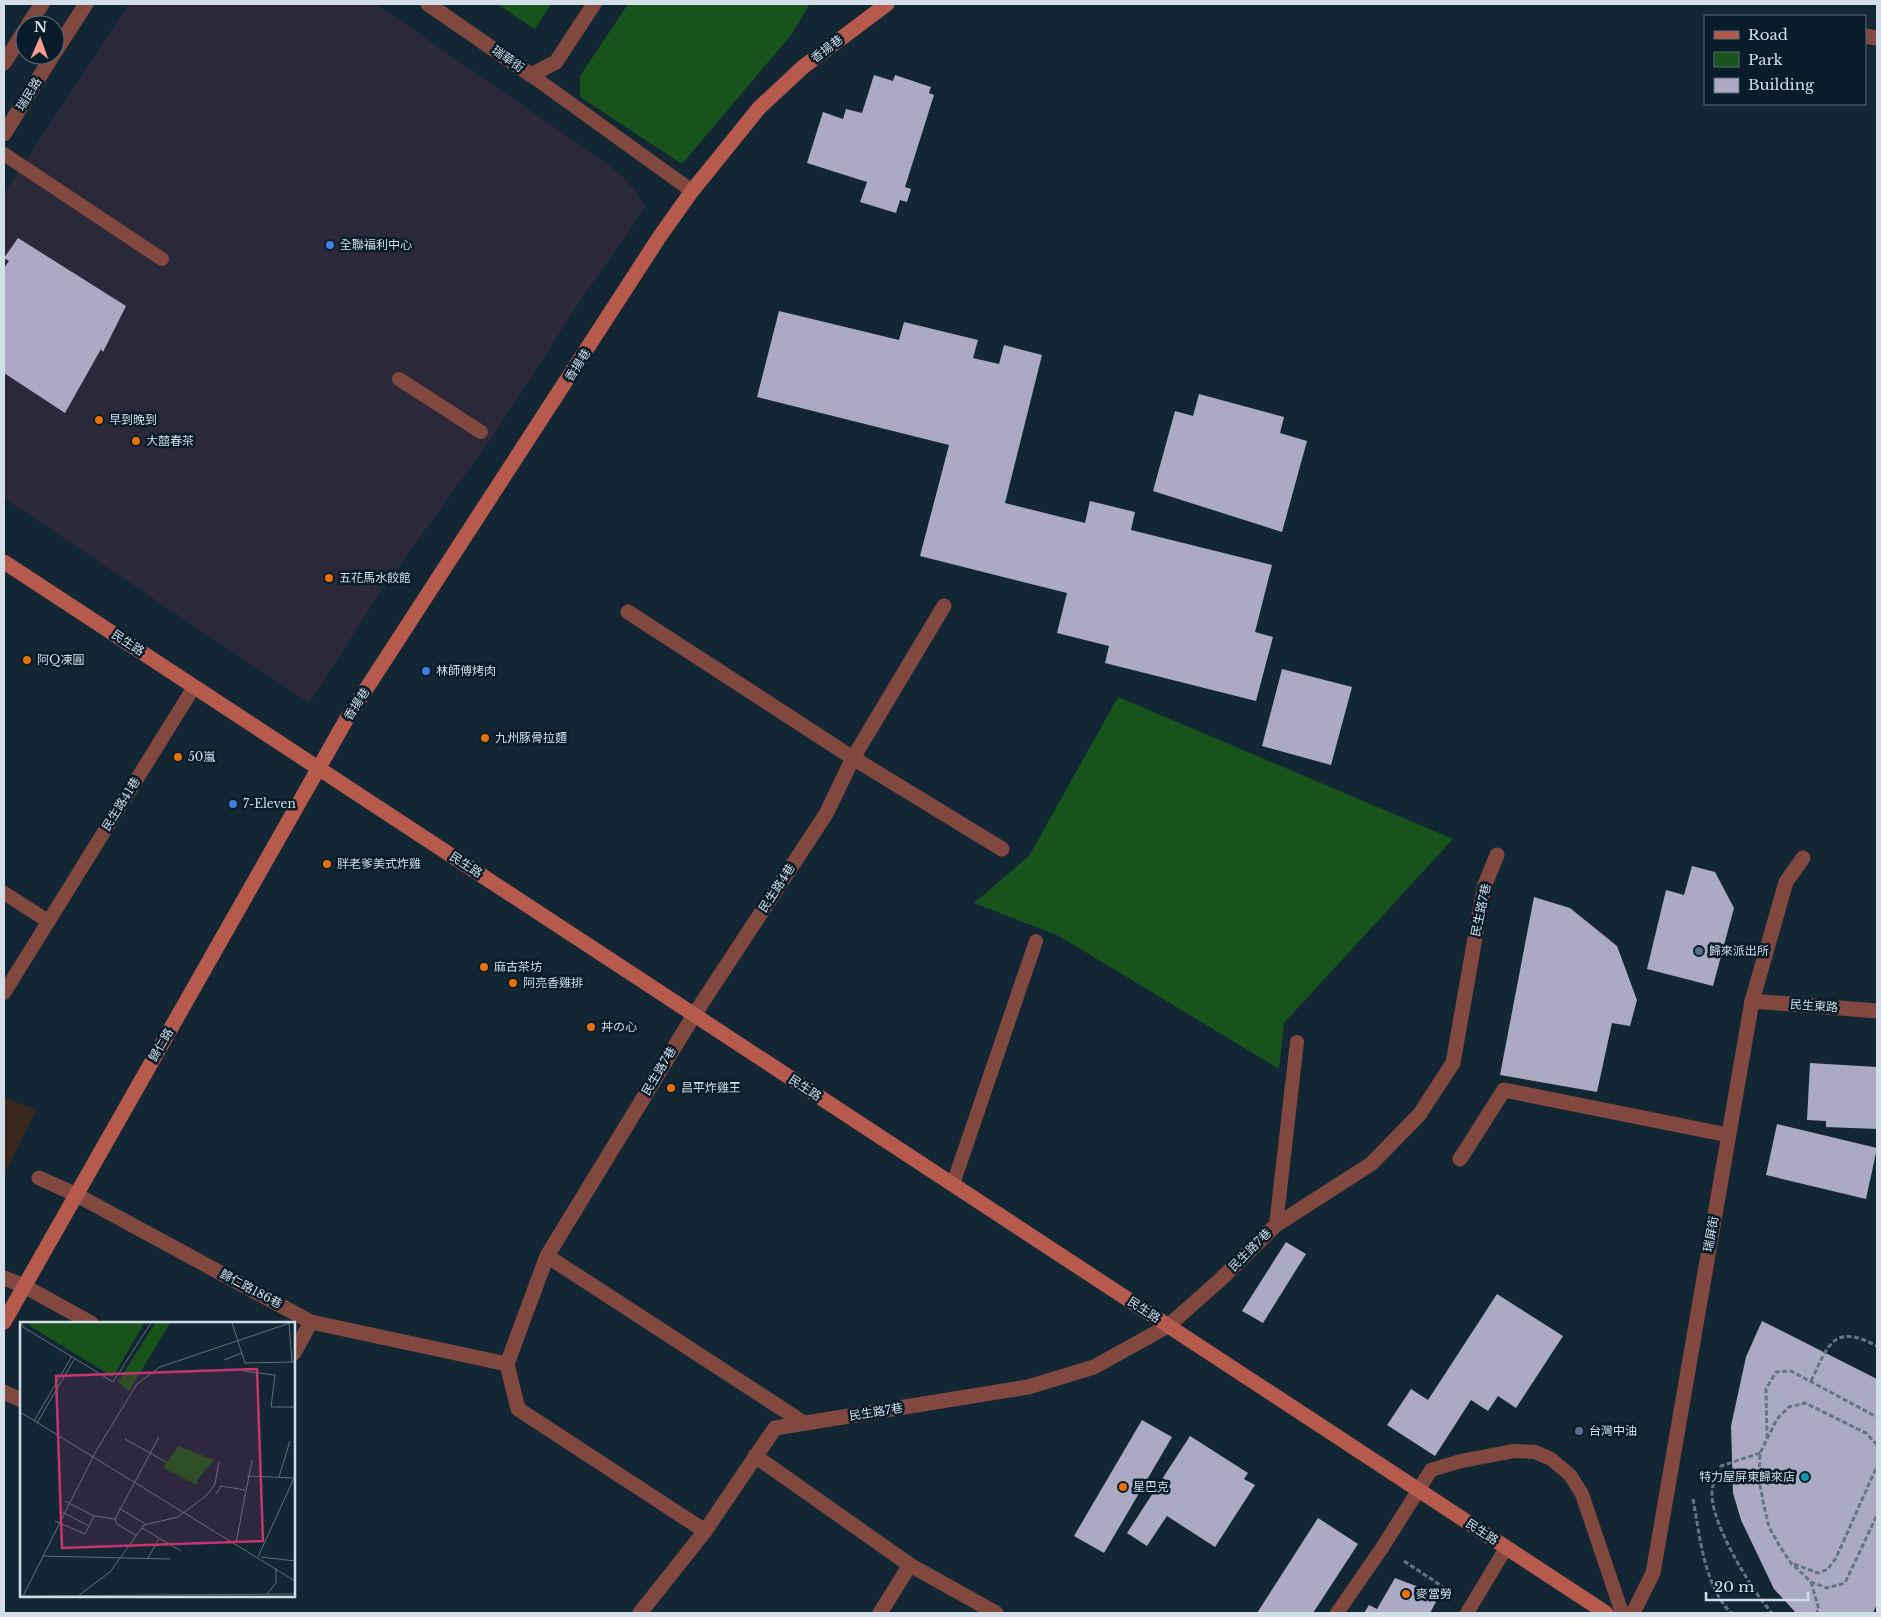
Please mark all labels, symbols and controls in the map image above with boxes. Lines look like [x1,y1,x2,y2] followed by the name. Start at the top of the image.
[15,15,65,65] north arrow
[1704,15,1866,105] legend
[34,18,47,36] text: N
[1748,25,1788,44] text: Road
[808,32,846,65] street label: 香揚巷
[489,42,527,75] street label: 瑞華街
[1748,50,1784,69] text: Park
[13,74,44,113] street label: 瑞民路
[1748,75,1815,94] text: Building
[340,237,412,252] place label: 全聯福利中心
[324,239,336,251] marker: 全聯福利中心
[561,346,594,384] street label: 香揚巷
[109,412,157,427] place label: 早到晚到
[93,414,105,426] marker: 早到晚到
[146,433,194,448] place label: 大囍春茶
[130,435,142,447] marker: 大囍春茶
[339,570,411,585] place label: 五花馬水餃館
[323,572,335,584] marker: 五花馬水餃館
[109,626,147,659] street label: 民生路
[37,652,84,667] place label: 阿Q凍圓
[21,654,33,666] marker: 阿Q凍圓
[436,663,496,678] place label: 林師傅烤肉
[420,665,432,677] marker: 林師傅烤肉
[340,685,373,723] street label: 香揚巷
[495,730,567,745] place label: 九州豚骨拉麵
[479,732,491,744] marker: 九州豚骨拉麵
[188,749,215,764] place label: 50嵐
[172,751,184,763] marker: 50嵐
[98,774,143,833] street label: 民生路41巷
[243,796,296,811] place label: 7-Eleven
[227,798,239,810] marker: 7-Eleven
[447,848,485,881] street label: 民生路
[337,856,421,871] place label: 胖老爹美式炸雞
[321,858,333,870] marker: 胖老爹美式炸雞
[755,861,798,915] street label: 民生路4巷
[1468,882,1493,938] street label: 民生路7巷
[1709,943,1769,958] place label: 歸來派出所
[1693,945,1705,957] marker: 歸來派出所
[494,959,542,974] place label: 麻古茶坊
[478,961,490,973] marker: 麻古茶坊
[523,975,583,990] place label: 阿亮香雞排
[507,977,519,989] marker: 阿亮香雞排
[1790,996,1839,1015] street label: 民生東路
[601,1019,637,1034] place label: 丼の心
[585,1021,597,1033] marker: 丼の心
[145,1025,176,1064] street label: 歸仁路
[638,1044,679,1098] street label: 民生路7巷
[786,1071,824,1104] street label: 民生路
[681,1080,741,1095] place label: 昌平炸雞王
[665,1082,677,1094] marker: 昌平炸雞王
[1700,1215,1721,1253] street label: 瑞屏街
[1225,1225,1274,1274] street label: 民生路7巷
[218,1266,285,1311] street label: 歸仁路186巷
[1125,1293,1163,1326] street label: 民生路
[20,1322,295,1597] inset map
[848,1400,904,1423] street label: 民生路7巷
[1589,1423,1637,1438] place label: 台灣中油
[1573,1425,1585,1437] marker: 台灣中油
[1699,1469,1795,1484] place label: 特力屋屏東歸來店
[1799,1471,1811,1483] marker: 特力屋屏東歸來店
[1133,1479,1169,1494] place label: 星巴克
[1117,1481,1129,1493] marker: 星巴克
[1463,1515,1501,1548] street label: 民生路
[1706,1570,1808,1602] scale bar
[1714,1577,1754,1596] text: 20 m
[1416,1586,1452,1601] place label: 麥當勞
[1400,1588,1412,1600] marker: 麥當勞

